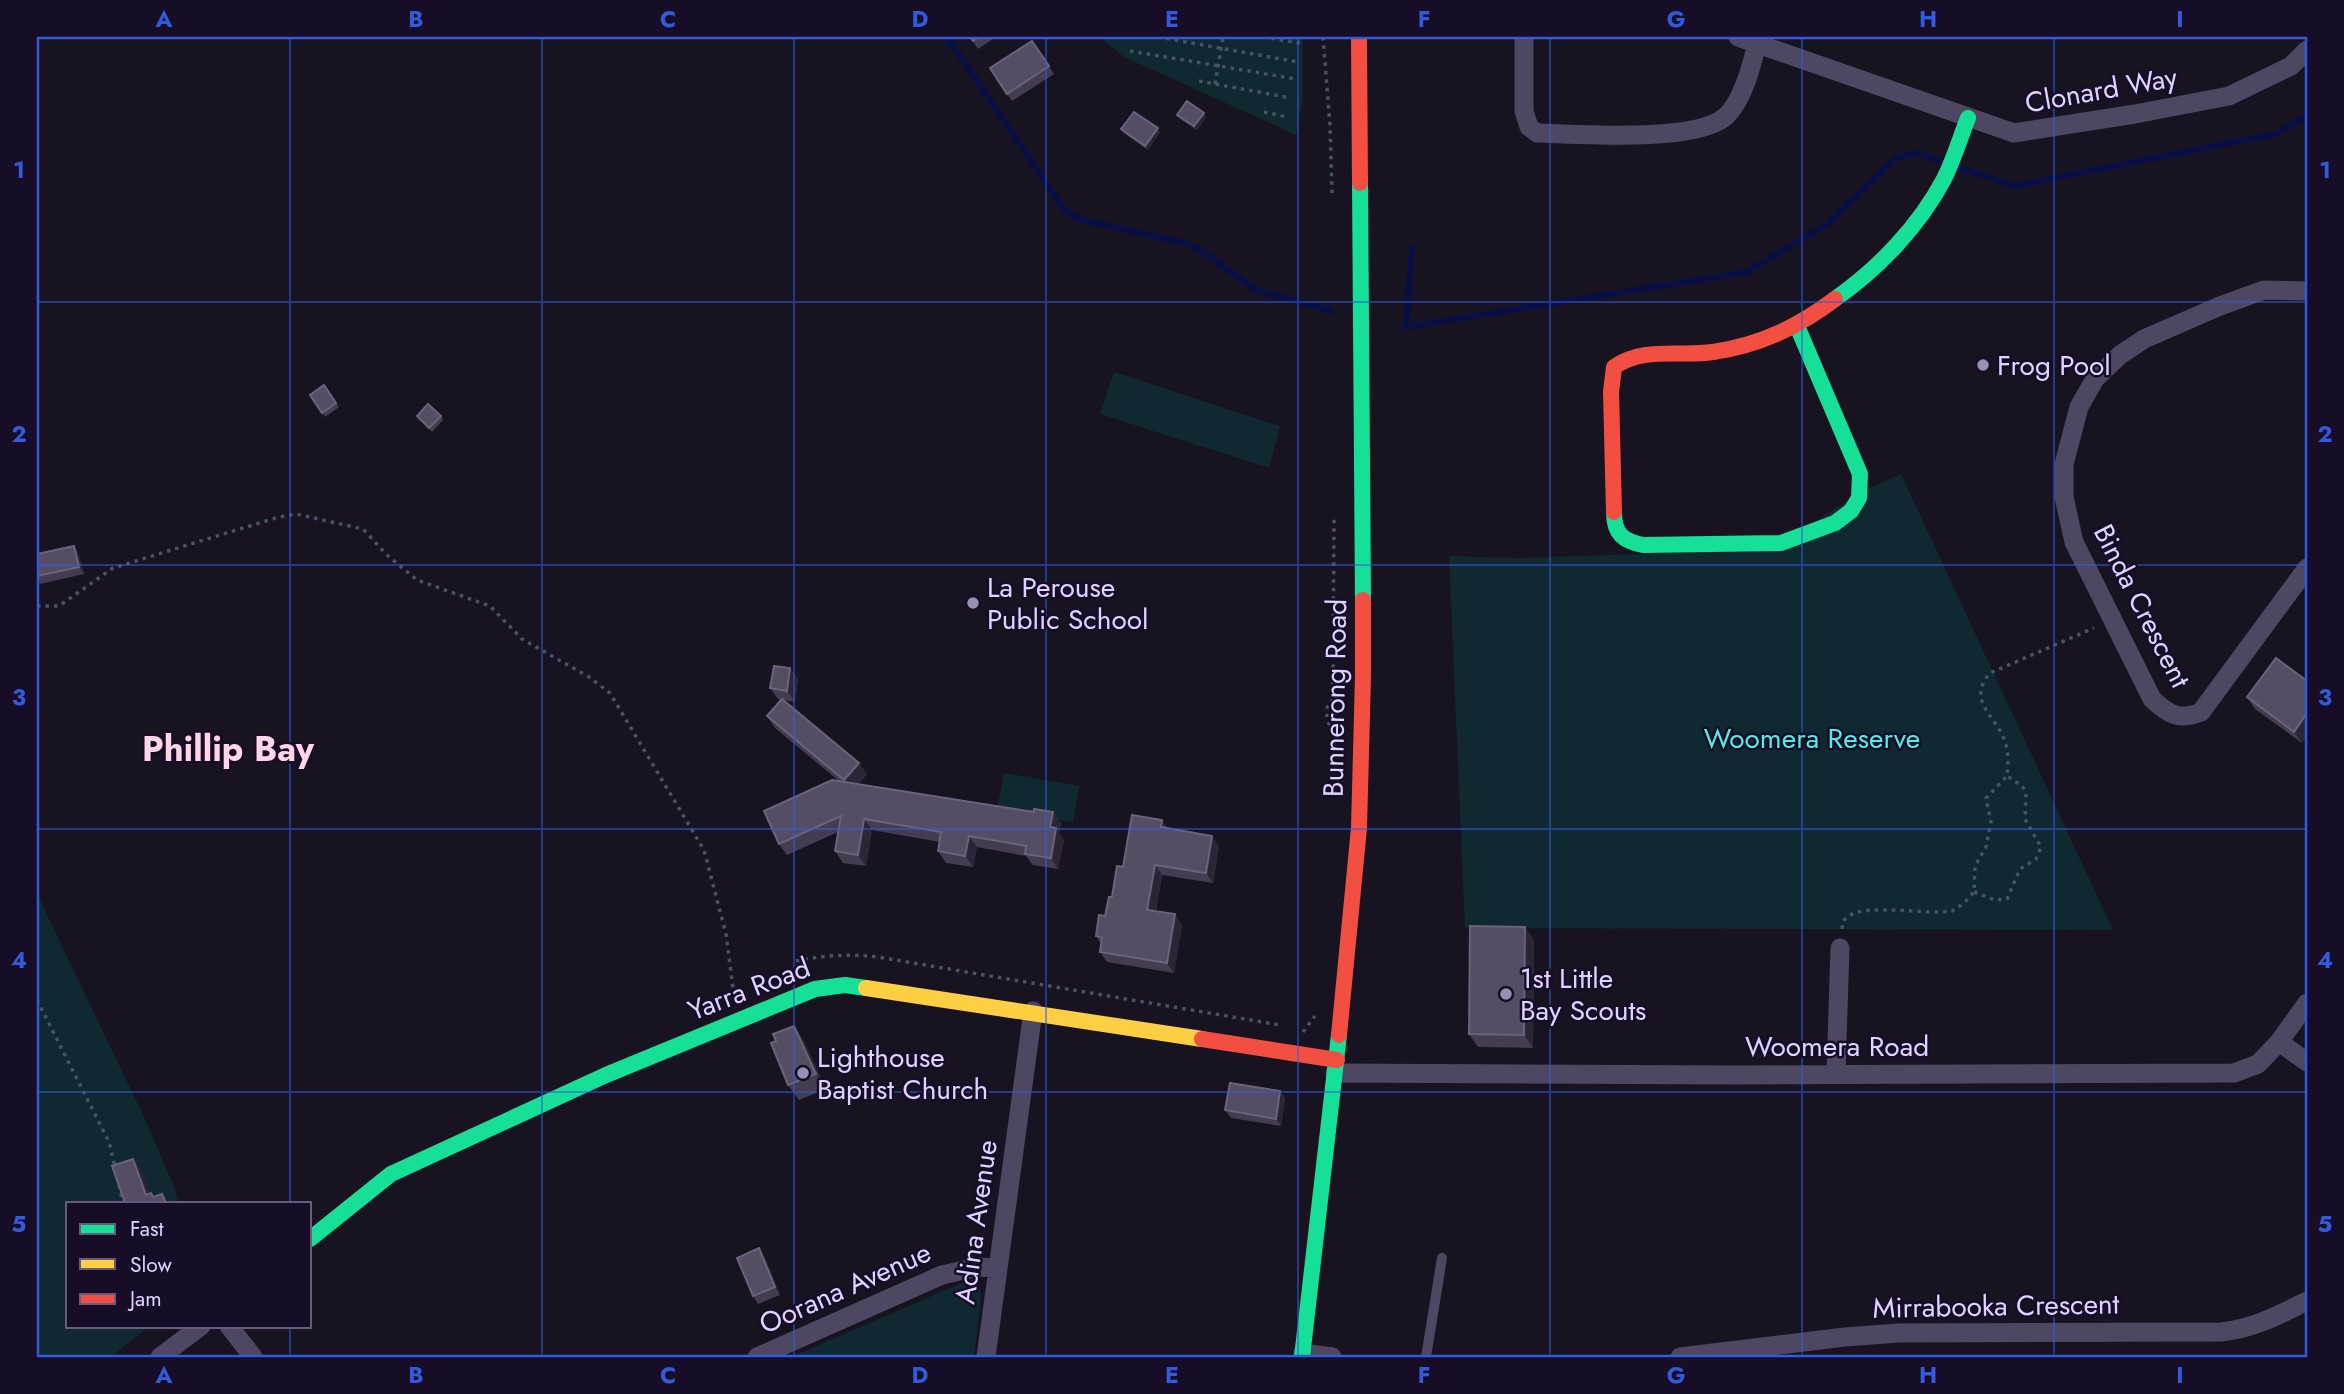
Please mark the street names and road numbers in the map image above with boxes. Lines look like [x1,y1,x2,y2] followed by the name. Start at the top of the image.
[2022,56,2181,124] street label: Clonard Way
[2083,517,2201,695] street label: Binda Crescent
[1313,599,1357,797] street label: Bunnerong Road
[682,947,816,1031] street label: Yarra Road
[1745,1026,1929,1067] street label: Woomera Road
[944,1137,1008,1307] street label: Adina Avenue
[752,1232,938,1344] street label: Oorana Avenue
[1872,1283,2120,1329] street label: Mirrabooka Crescent

